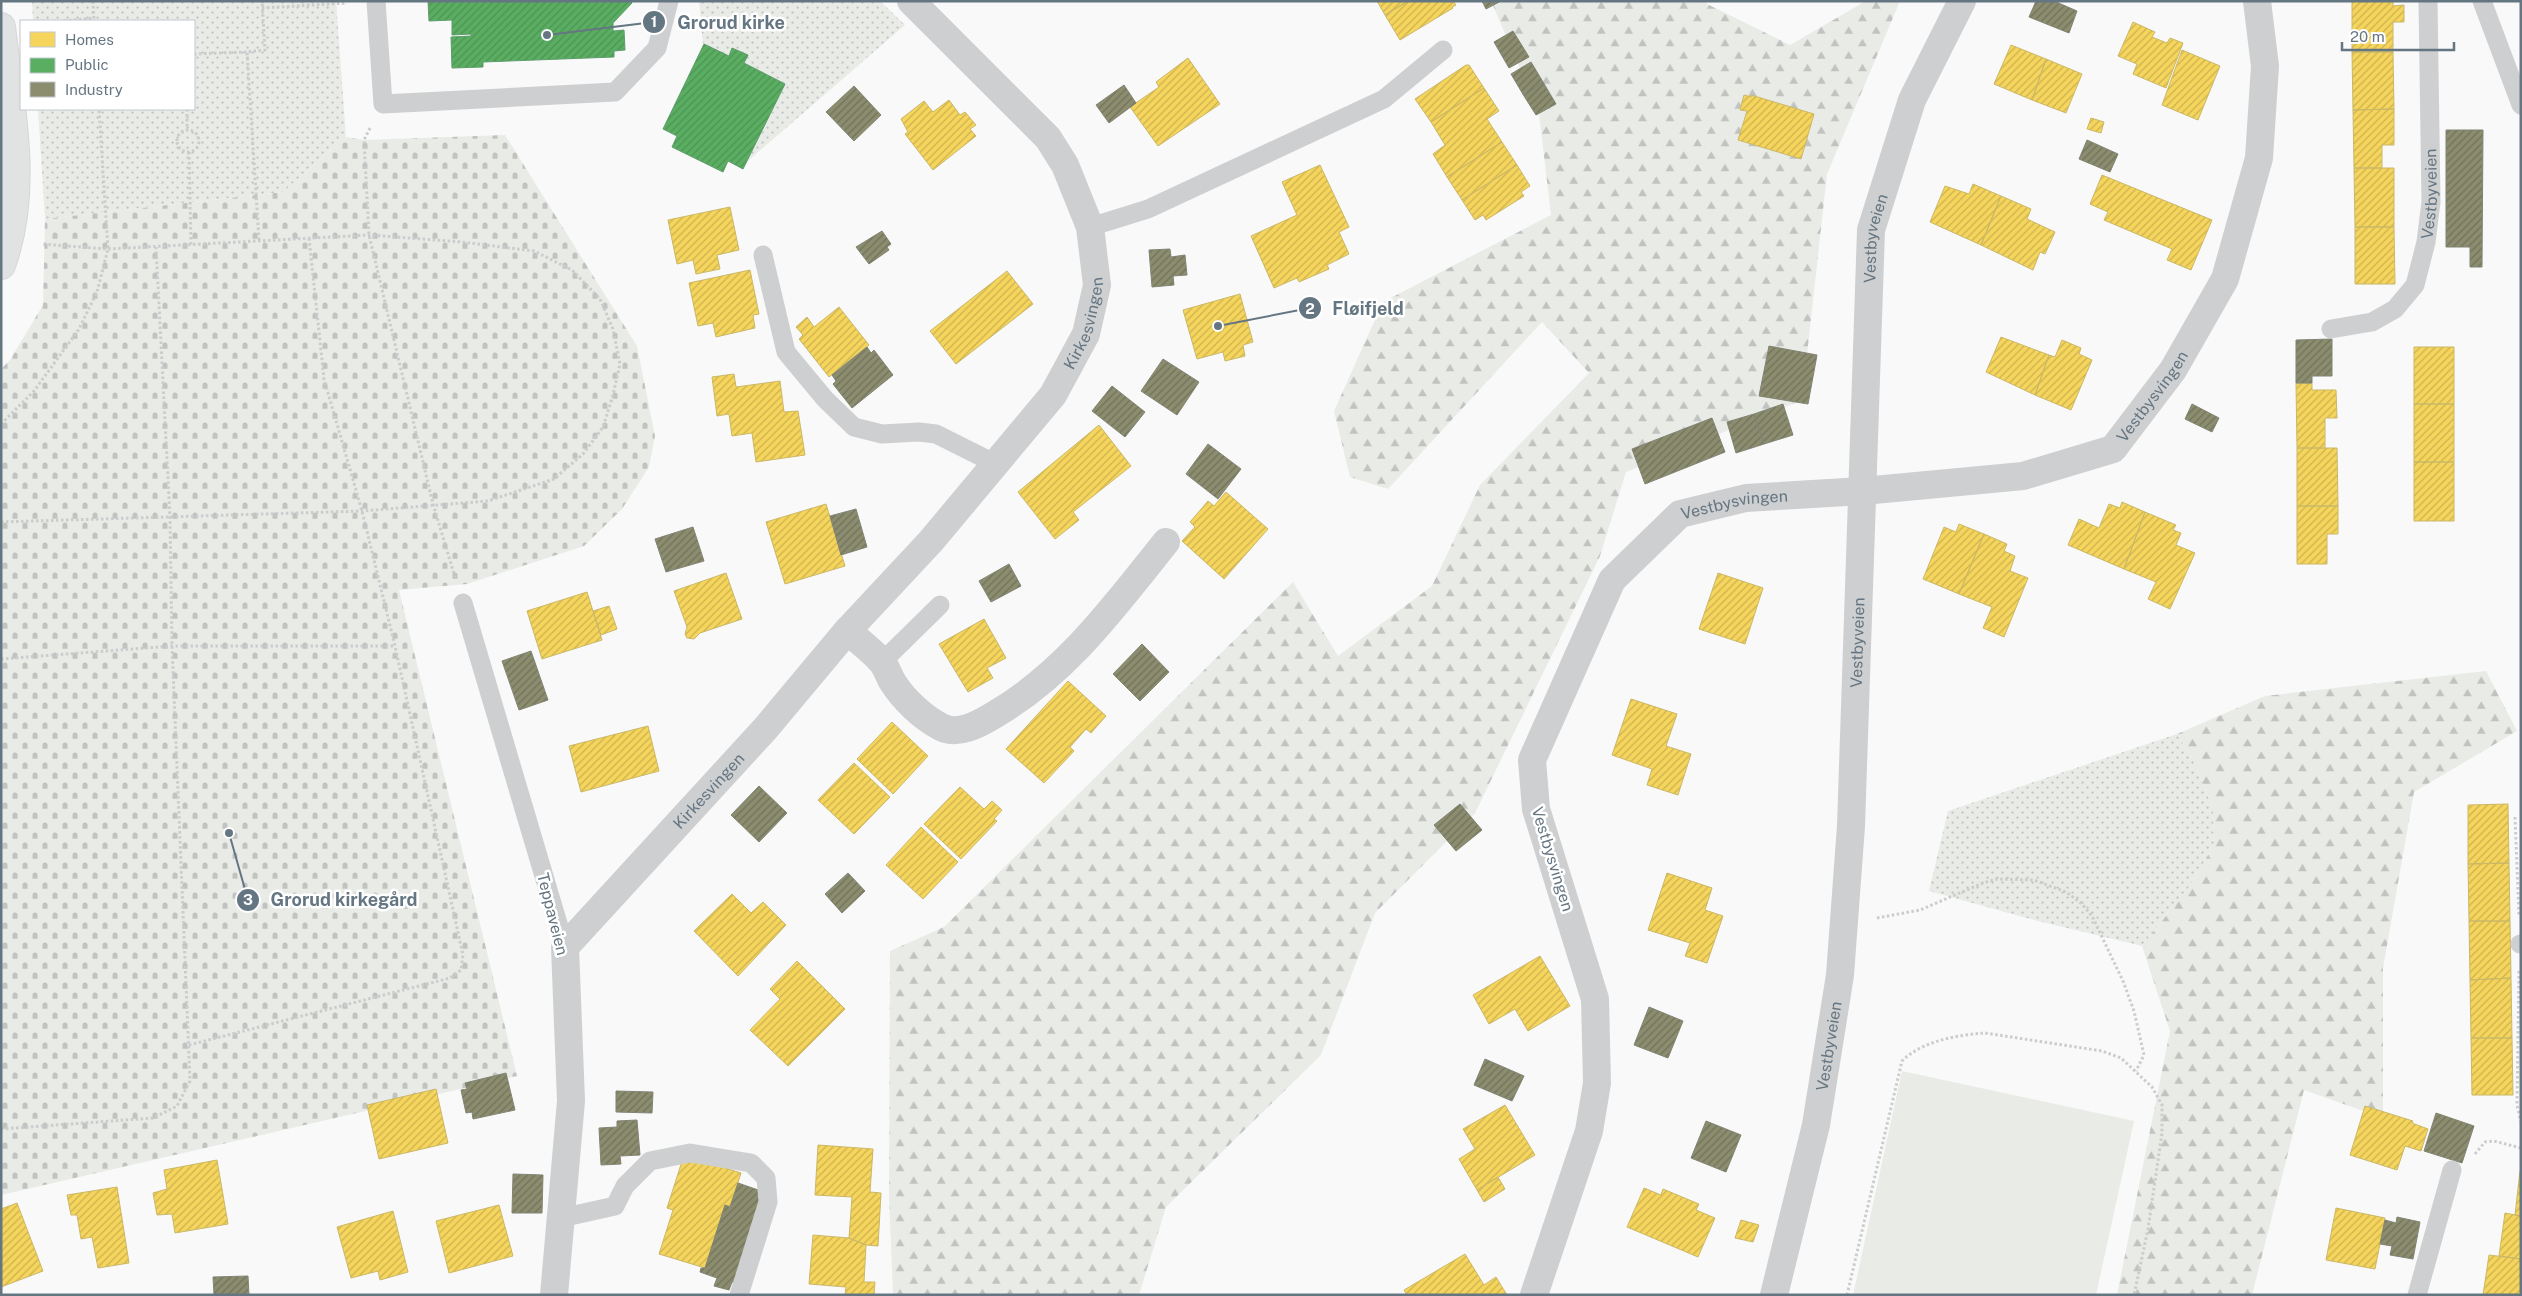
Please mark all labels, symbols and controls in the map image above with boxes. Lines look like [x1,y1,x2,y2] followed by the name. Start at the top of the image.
[642,6,794,39] callout: Grorud kirke
[677,12,785,33] text: Grorud kirke
[651,13,657,30] text: 1
[20,20,195,110] legend
[2342,20,2454,52] scale bar
[2350,28,2385,45] text: 20 m
[65,31,114,48] text: Homes
[65,56,109,73] text: Public
[65,81,123,98] text: Industry
[2417,148,2441,240] street label: Vestbyveien
[1860,191,1892,283] street label: Vestbyveien
[1060,276,1107,373] street label: Kirkesvingen
[1298,292,1414,325] callout: Fløifjeld
[1332,298,1404,319] text: Fløifjeld
[1305,300,1315,317] text: 2
[2113,348,2192,446] street label: Vestbysvingen
[1679,487,1788,523] street label: Vestbysvingen
[1847,597,1869,688] street label: Vestbyveien
[669,749,748,833] street label: Kirkesvingen
[1528,805,1577,914] street label: Vestbysvingen
[533,871,572,957] street label: Teppaveien
[236,884,428,917] callout: Grorud kirkegård
[270,889,418,910] text: Grorud kirkegård
[243,891,253,908] text: 3
[1813,1000,1846,1092] street label: Vestbyveien

